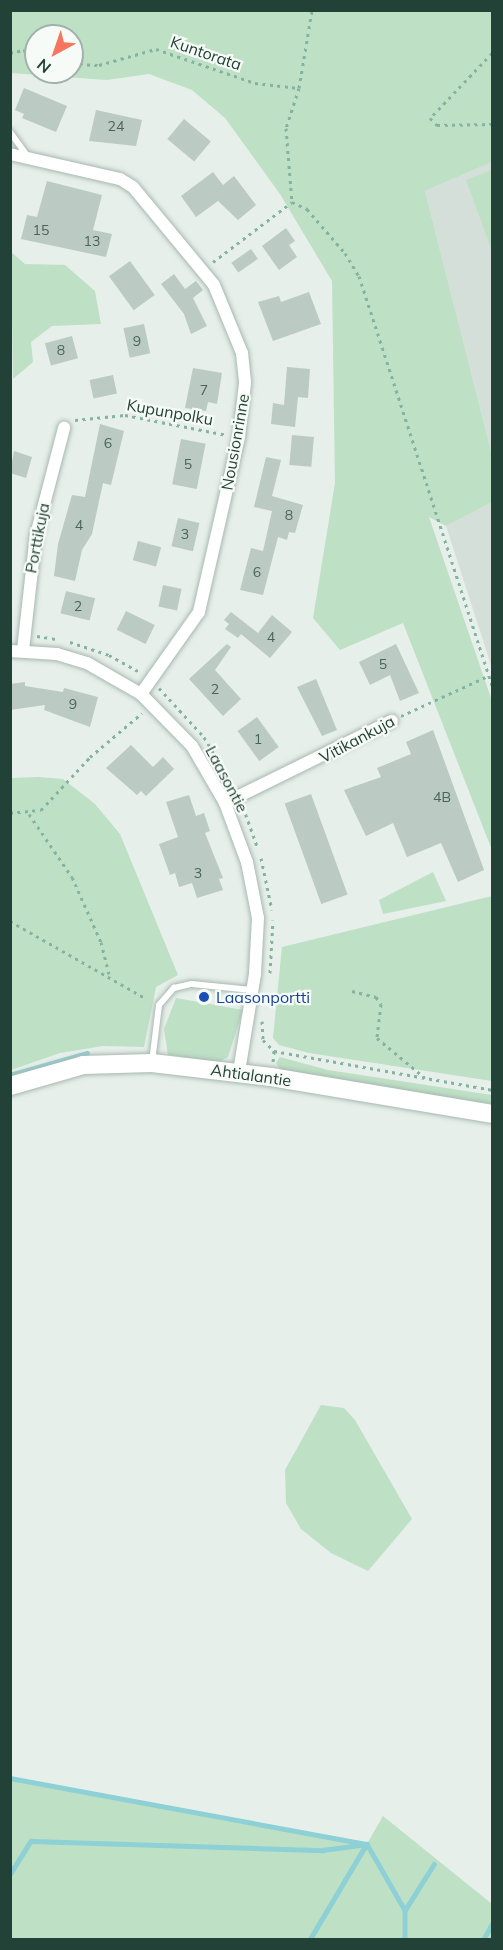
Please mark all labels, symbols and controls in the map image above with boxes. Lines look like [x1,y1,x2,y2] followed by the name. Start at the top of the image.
[24,24,84,84] north arrow
[168,32,244,74] street label: Kuntorata
[33,55,55,78] text: N
[108,118,124,134] house number: 24
[33,222,49,238] house number: 15
[84,233,100,249] house number: 13
[133,333,141,349] house number: 9
[57,342,65,358] house number: 8
[200,382,208,398] house number: 7
[217,392,253,492] street label: Nousionrinne
[125,395,215,429] street label: Kupunpolku
[104,435,112,451] house number: 6
[184,456,192,472] house number: 5
[21,501,53,575] street label: Porttikuja
[285,507,293,523] house number: 8
[75,517,83,533] house number: 4
[181,526,189,542] house number: 3
[253,564,261,580] house number: 6
[74,598,82,614] house number: 2
[267,629,275,645] house number: 4
[379,656,387,672] house number: 5
[211,681,219,697] house number: 2
[69,696,77,712] house number: 9
[316,711,398,767] street label: Vitikankuja
[254,731,262,747] house number: 1
[202,742,252,816] street label: Laasontie
[433,789,451,805] house number: 4B
[194,865,202,881] house number: 3
[216,987,310,1007] place label: Laasonportti
[197,990,211,1004] marker: Laasonportti
[210,1060,292,1090] street label: Ahtialantie

